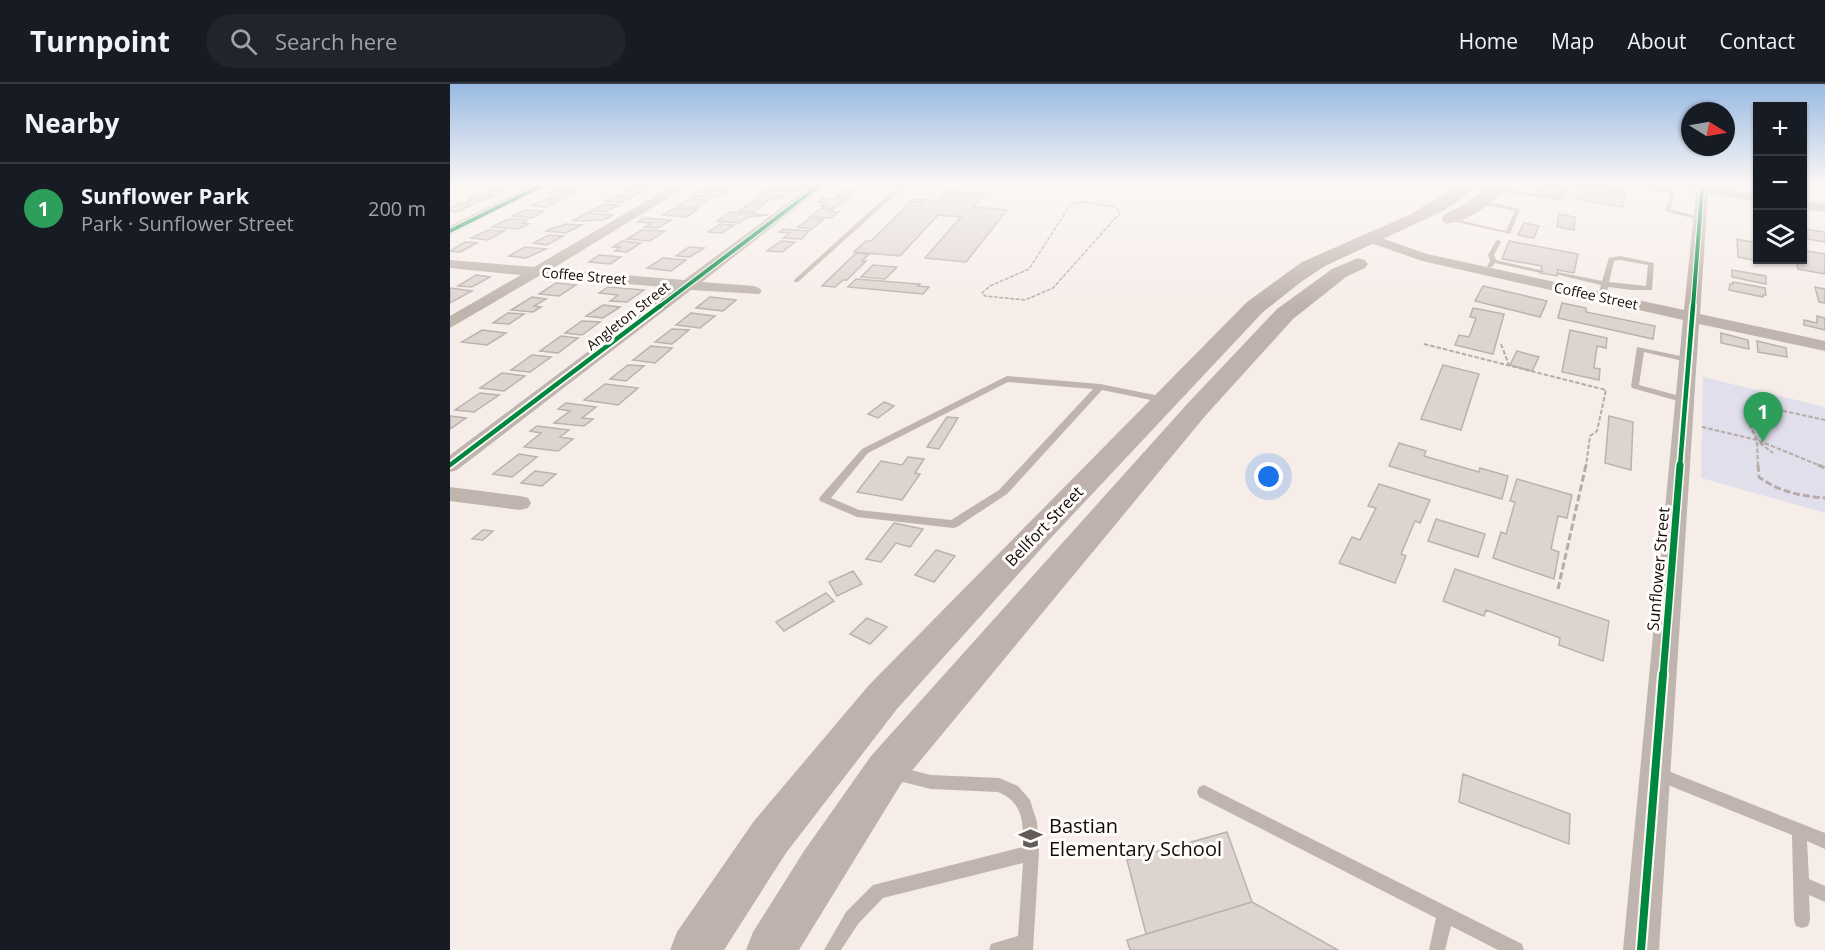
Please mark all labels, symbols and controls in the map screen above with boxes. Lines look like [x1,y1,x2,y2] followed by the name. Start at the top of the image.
[206,14,626,68] search box
[30,22,170,60] text: Turnpoint
[227,25,260,58] icon: search
[275,26,397,56] text: Search here
[1459,27,1518,55] text: Home
[1551,27,1594,55] text: Map
[1627,27,1687,55] text: About
[1720,27,1795,55] text: Contact
[1681,102,1735,156] north arrow
[1753,102,1807,264] map controls
[1753,102,1807,156] button: +
[24,105,119,141] text: Nearby
[1753,156,1807,210] button: −
[81,180,249,210] text: Sunflower Park
[38,195,49,222] text: 1
[368,195,426,222] text: 200 m
[81,210,294,237] text: Park · Sunflower Street
[1753,210,1807,264] button: layers
[541,262,627,289] street label: Coffee Street
[582,277,673,354] street label: Angleton Street
[1552,277,1640,314] street label: Coffee Street
[1744,392,1782,442] pin: 1
[1254,462,1283,491] your location
[1000,481,1088,571] street label: Bellfort Street
[1642,506,1674,632] street label: Sunflower Street
[1049,812,1222,862] place label: Bastian Elementary School
[1018,825,1044,851] school or university icon: Bastian Elementary School

